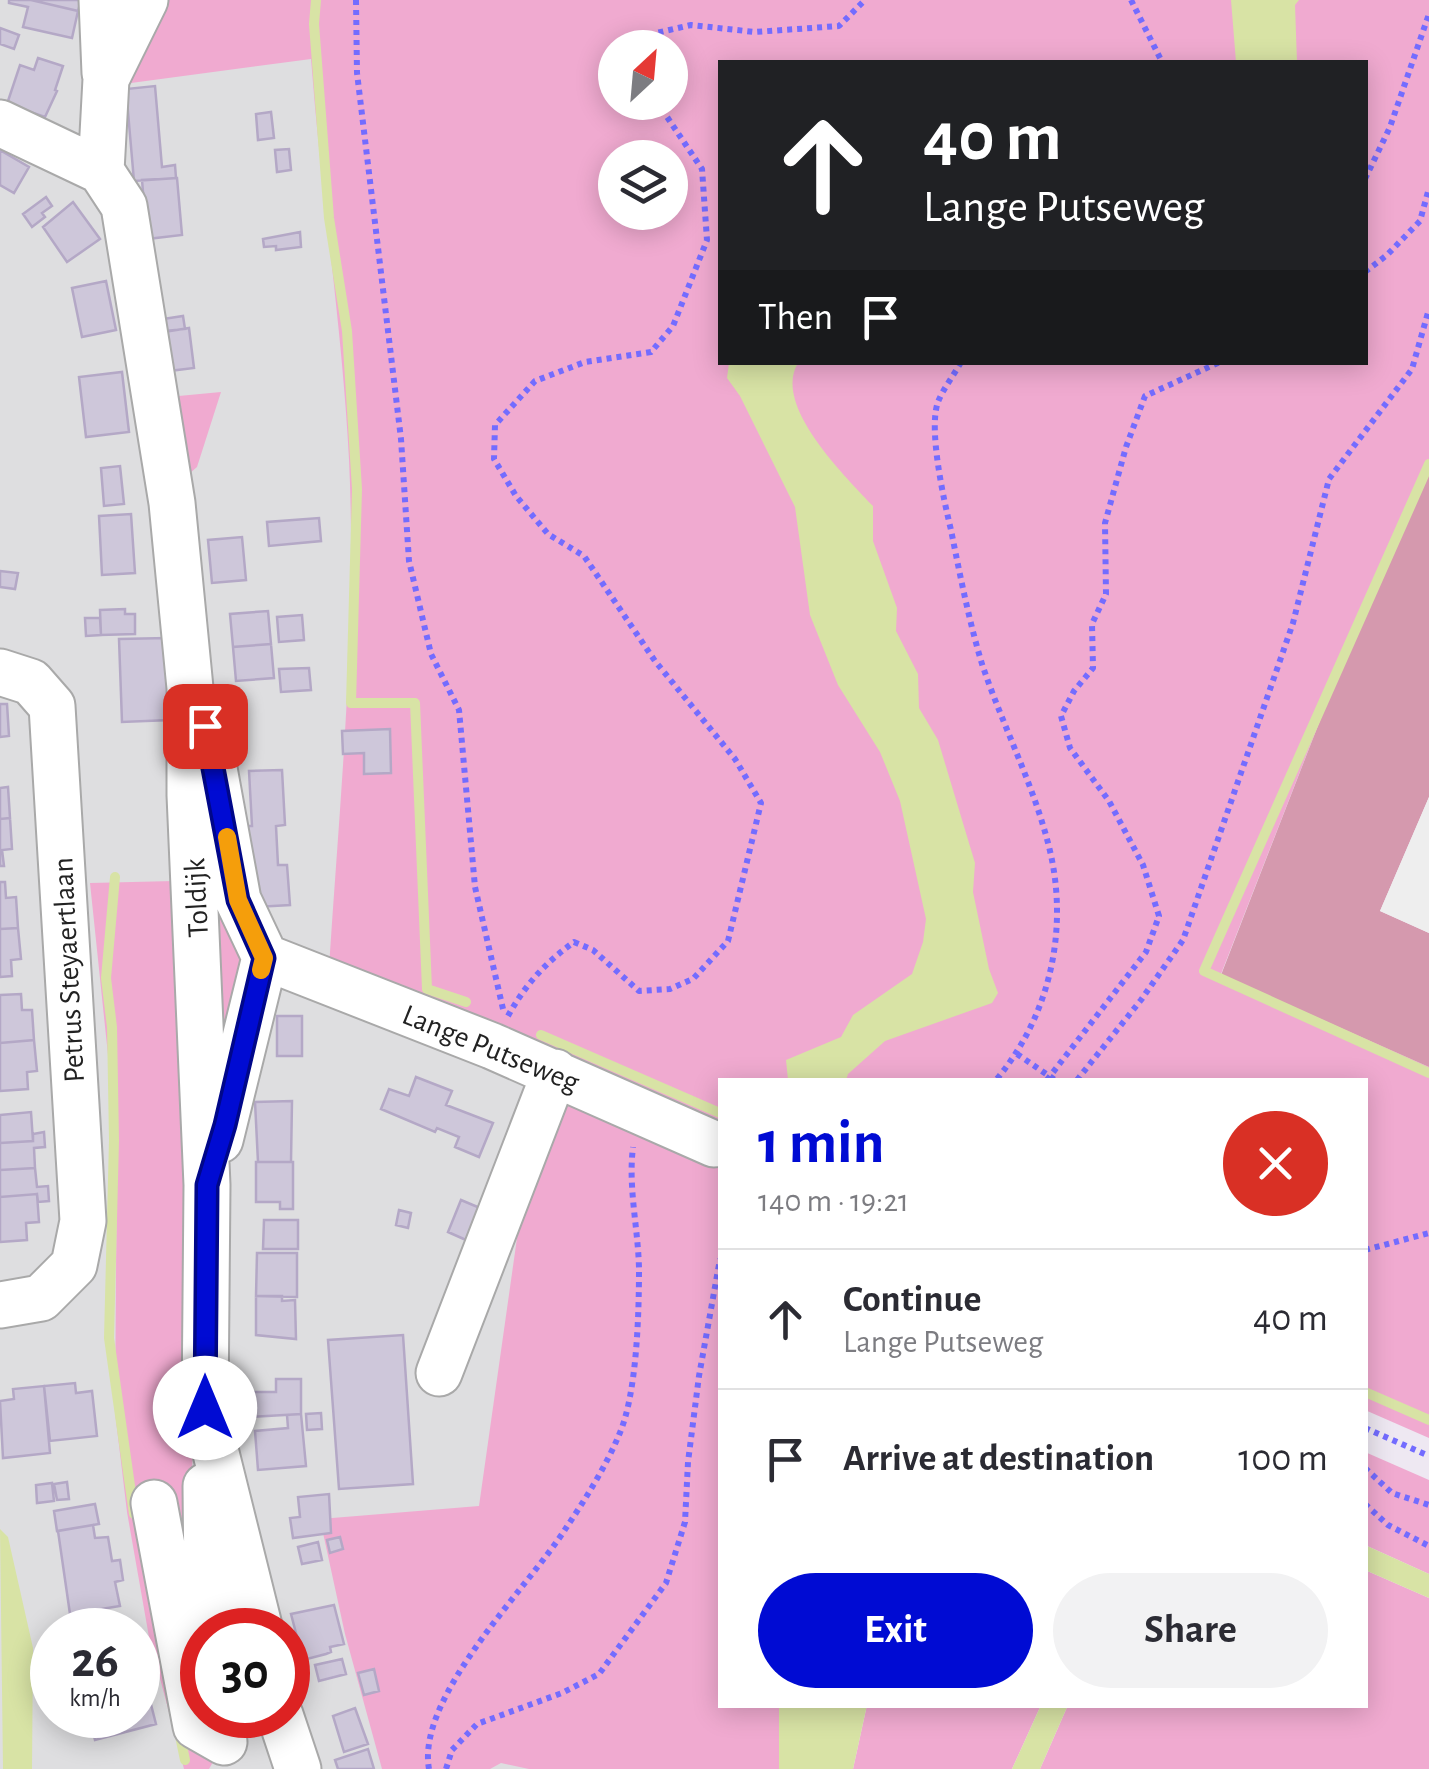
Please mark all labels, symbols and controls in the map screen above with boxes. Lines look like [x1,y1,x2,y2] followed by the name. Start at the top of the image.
[598,30,688,120] north arrow
[598,30,688,230] map controls
[758,100,888,230] icon: ahead
[923,103,1062,173] text: 40 m
[598,140,688,230] button: layers
[923,185,1205,230] text: Lange Putseweg
[853,290,908,345] icon: arrive
[758,299,833,337] text: Then
[163,684,248,769] pin
[178,699,233,754] icon: arrive
[48,857,90,1083] street label: Petrus Steyaertlaan
[180,857,214,938] street label: Toldijk
[398,1000,584,1098] street label: Lange Putseweg
[1223,1111,1328,1216] button: close
[758,1114,884,1174] text: 1 min
[758,1185,909,1217] text: 140 m · 19:21
[843,1281,981,1319] text: Continue
[758,1292,813,1347] icon: ahead
[1253,1300,1328,1338] text: 40 m
[843,1326,1043,1358] text: Lange Putseweg
[153,1356,257,1460] position arrow
[758,1432,813,1487] icon: arrive
[843,1440,1154,1478] text: Arrive at destination
[1238,1440,1328,1478] text: 100 m
[758,1573,1033,1688] button: Exit
[1053,1573,1328,1688] button: Share
[180,1608,310,1738] speed limit sign: 30
[71,1636,119,1686] text: 26
[69,1686,121,1711] text: km/h

